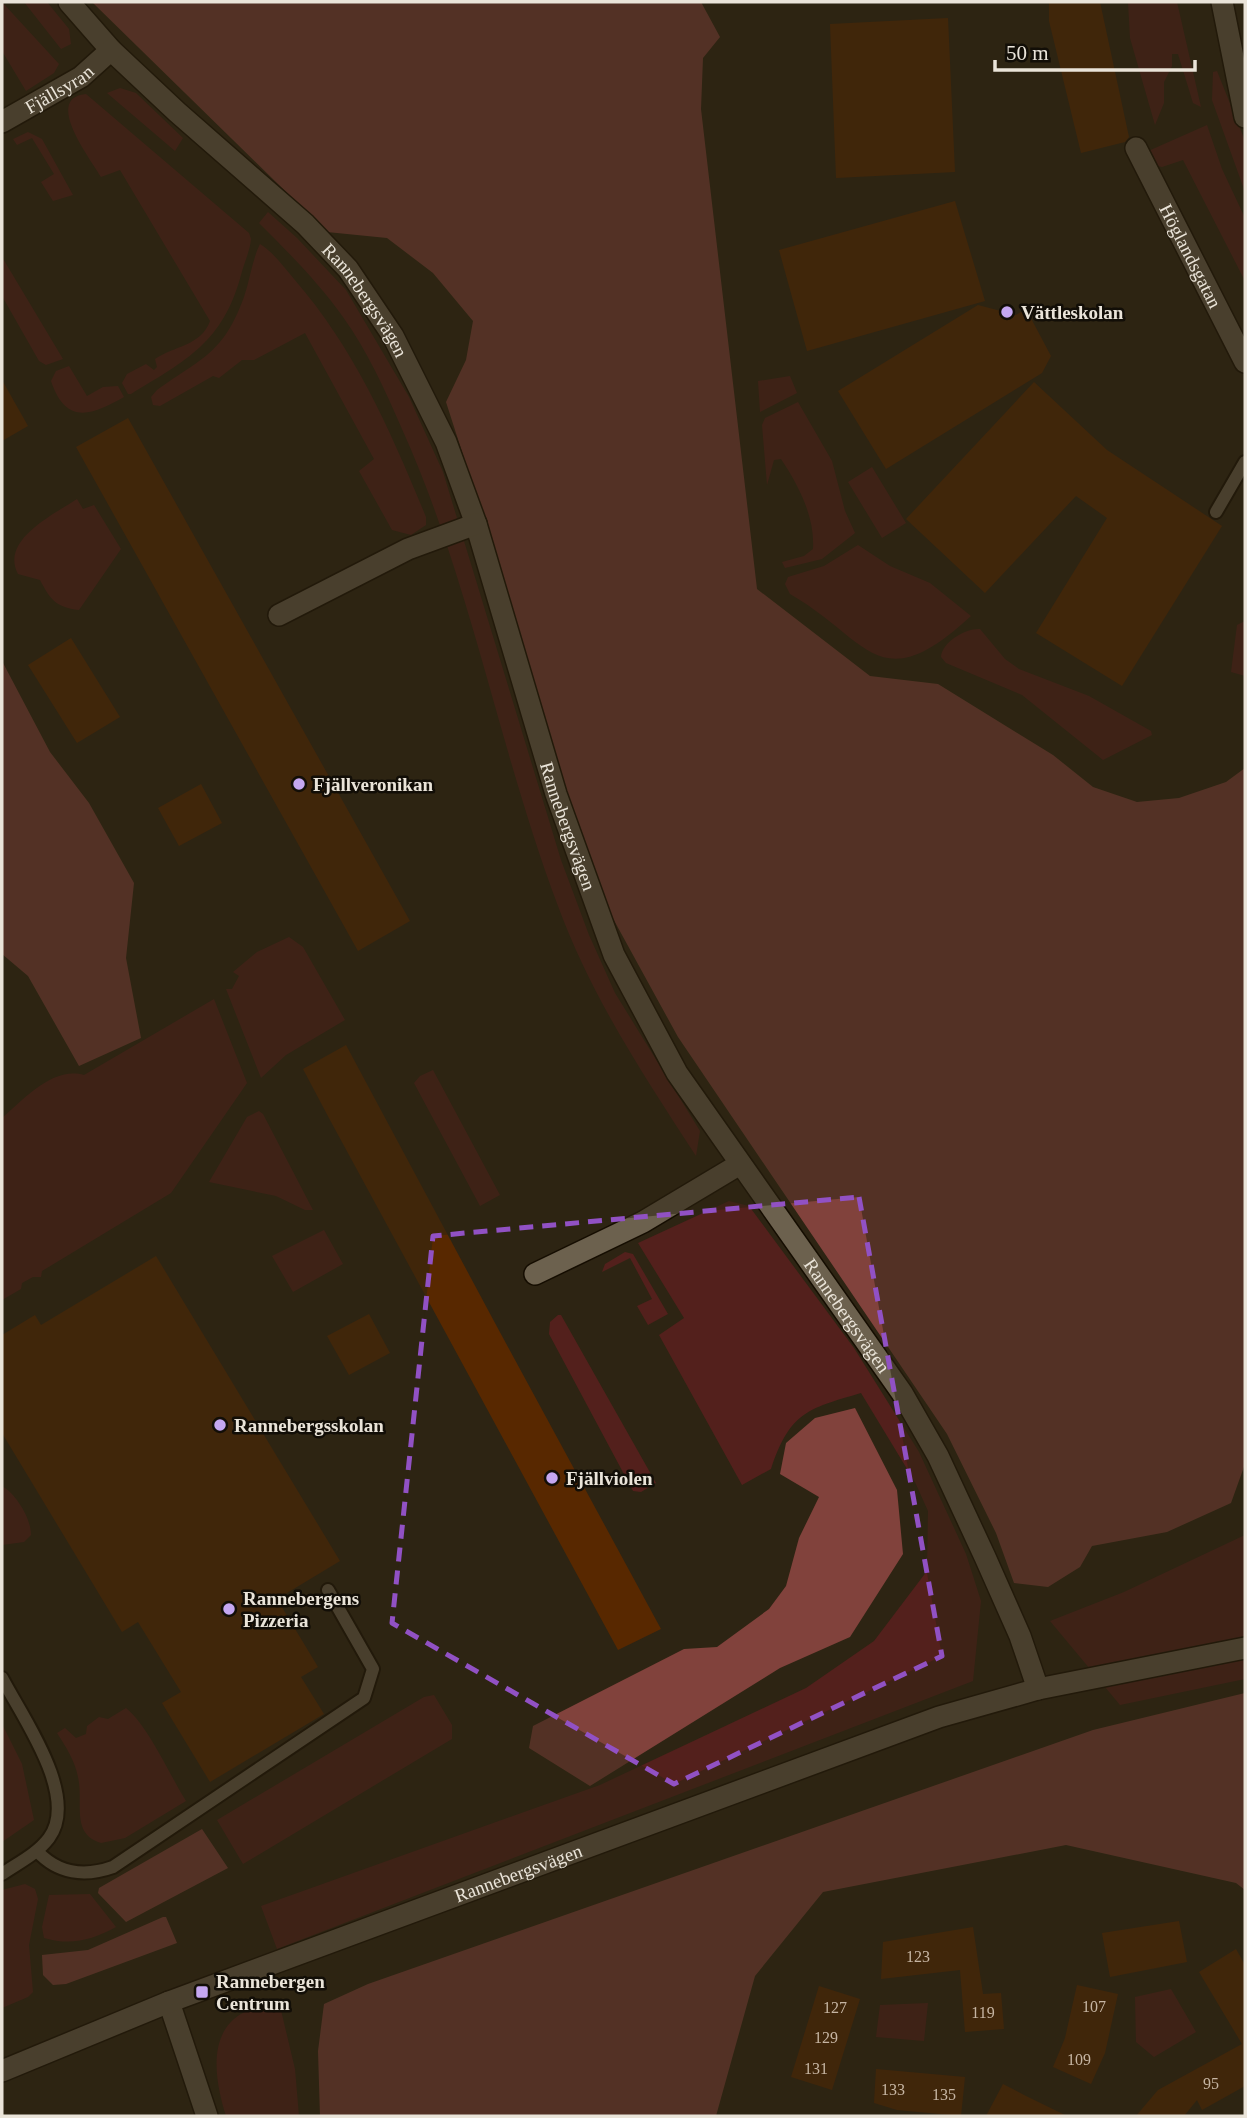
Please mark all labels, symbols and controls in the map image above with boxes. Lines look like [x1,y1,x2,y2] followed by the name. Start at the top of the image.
[995,28,1194,72] scale bar
[1006,41,1049,65] text: 50 m
[21,60,98,118] street label: Fjällsyran
[1155,200,1226,312] street label: Höglandsgatan
[318,239,412,361] street label: Rannebergsvägen
[1021,302,1124,323] place label: Vättleskolan
[999,304,1015,320] marker: Vättleskolan
[536,759,600,894] street label: Rannebergsvägen
[313,774,433,795] place label: Fjällveronikan
[291,776,307,792] marker: Fjällveronikan
[800,1255,895,1377] street label: Rannebergsvägen
[234,1415,384,1436] place label: Rannebergsskolan
[212,1417,228,1433] marker: Rannebergsskolan
[566,1468,653,1489] place label: Fjällviolen
[544,1470,560,1486] marker: Fjällviolen
[243,1588,359,1631] place label: Rannebergens Pizzeria
[221,1601,237,1617] marker: Rannebergens Pizzeria
[451,1840,586,1906] street label: Rannebergsvägen
[906,1948,930,1965] house number: 123
[216,1971,325,2014] place label: Rannebergen Centrum
[194,1984,210,2000] marker: Rannebergen Centrum
[1082,1998,1106,2015] house number: 107
[823,1999,847,2016] house number: 127
[971,2004,995,2021] house number: 119
[814,2029,838,2046] house number: 129
[1067,2051,1091,2068] house number: 109
[804,2060,828,2077] house number: 131
[1203,2075,1219,2092] house number: 95
[881,2081,905,2098] house number: 133
[932,2086,956,2103] house number: 135

